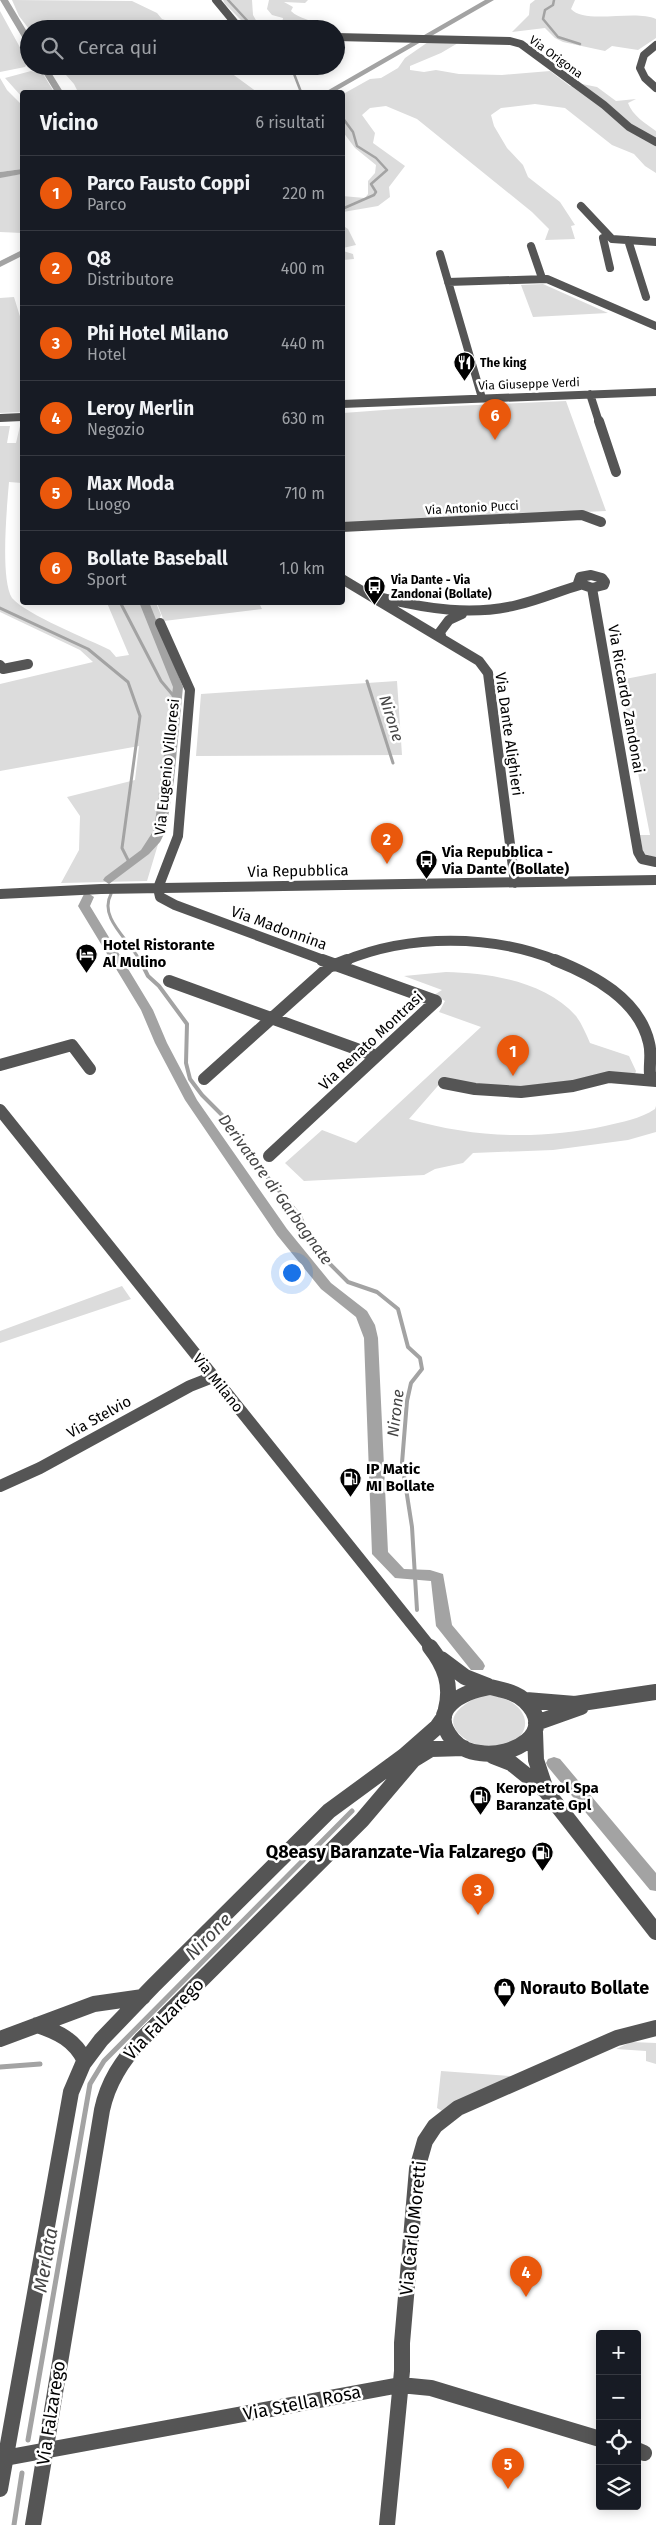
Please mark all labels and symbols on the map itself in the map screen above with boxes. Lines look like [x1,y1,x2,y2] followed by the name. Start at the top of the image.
[527,33,585,81] street label: Via Origona
[452,351,476,382] restaurant icon: The king
[480,356,527,370] place label: The king
[478,375,580,393] street label: Via Giuseppe Verdi
[479,399,511,440] pin: 6
[425,499,519,517] street label: Via Antonio Pucci
[390,573,492,601] place label: Via Dante - Via Zandonai (Bollate)
[363,575,387,606] bus stop icon: Via Dante - Via Zandonai (Bollate)
[604,623,648,775] street label: Via Riccardo Zandonai
[491,671,527,797] street label: Via Dante Alighieri
[375,693,408,744] water label: Nirone
[151,698,183,836] street label: Via Eugenio Villoresi
[371,823,403,864] pin: 2
[441,843,569,878] place label: Via Repubblica - Via Dante (Bollate)
[414,849,438,880] bus stop icon: Via Repubblica - Via Dante (Bollate)
[247,861,349,881] street label: Via Repubblica
[228,902,330,954] street label: Via Madonnina
[102,936,215,971] place label: Hotel Ristorante Al Mulino
[75,942,99,973] hotel icon: Hotel Ristorante Al Mulino
[315,988,427,1094] street label: Via Renato Montrasi
[497,1035,529,1076] pin: 1
[215,1110,337,1268] water label: Derivatore di Garbagnate
[279,1260,305,1286] your location
[189,1350,247,1416] street label: Via Milano
[383,1388,408,1438] water label: Nirone
[64,1392,134,1442] street label: Via Stelvio
[366,1460,435,1495] place label: IP Matic MI Bollate
[338,1466,362,1497] fuel station icon: IP Matic MI Bollate
[496,1779,599,1814] place label: Keropetrol Spa Baranzate Gpl
[468,1785,492,1816] fuel station icon: Keropetrol Spa Baranzate Gpl
[530,1840,554,1871] fuel station icon: Q8easy Baranzate-Via Falzarego
[266,1841,526,1863] place label: Q8easy Baranzate-Via Falzarego
[462,1874,494,1915] pin: 3
[180,1908,237,1965] water label: Nirone
[119,1973,209,2065] street label: Via Falzarego
[492,1976,516,2007] shop icon: Norauto Bollate
[520,1977,649,1999] place label: Norauto Bollate
[395,2159,431,2297] street label: Via Carlo Moretti
[29,2226,62,2294] water label: Merlata
[510,2256,542,2297] pin: 4
[32,2359,70,2467] street label: Via Falzarego
[241,2381,363,2425] street label: Via Stella Rosa
[492,2448,524,2489] pin: 5

